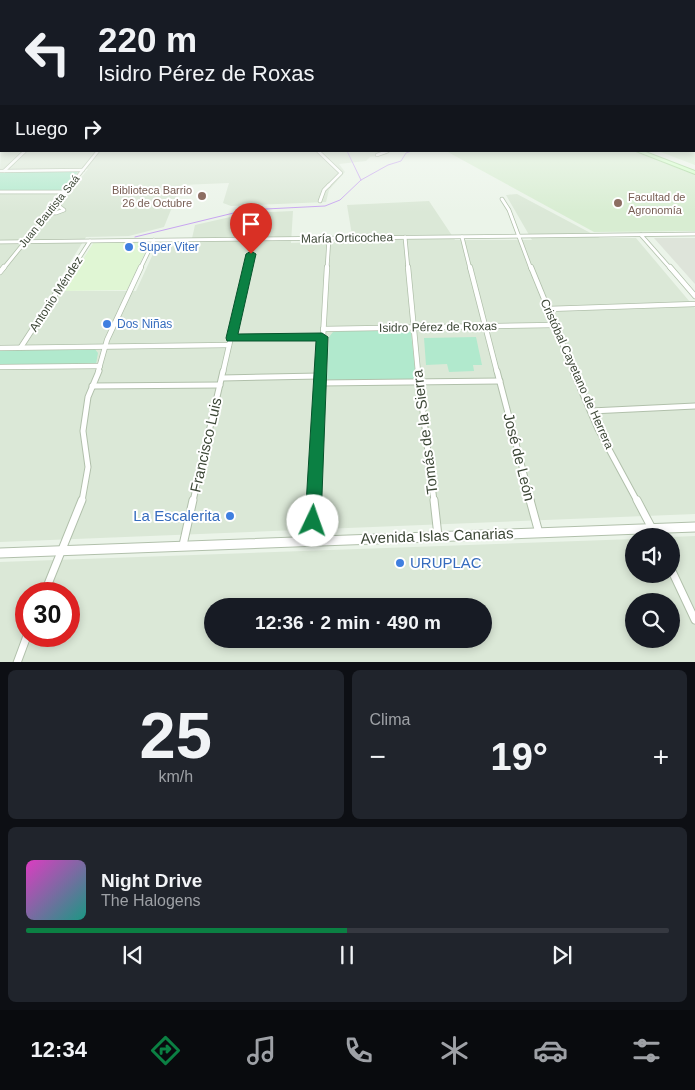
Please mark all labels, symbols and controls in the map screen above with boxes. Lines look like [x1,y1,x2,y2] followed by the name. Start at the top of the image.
[15,20,80,85] icon: left
[98,20,197,59] text: 220 m
[98,61,314,86] text: Isidro Pérez de Roxas
[78,115,106,143] icon: right
[15,118,68,139] text: Luego
[16,172,82,249] street label: Juan Bautista Saá
[112,184,192,209] place label: Biblioteca Barrio 26 de Octubre
[196,190,208,202] marker: Biblioteca Barrio 26 de Octubre
[628,191,685,216] place label: Facultad de Agronomía
[612,197,624,209] marker: Facultad de Agronomía
[230,203,272,254] pin
[237,210,265,238] icon: arrive
[301,230,393,246] street label: María Orticochea
[139,240,199,254] place label: Super Viter
[123,241,135,253] marker: Super Viter
[27,254,85,334] street label: Antonio Méndez
[538,297,617,451] street label: Cristóbal Cayetano de Herrera
[117,317,172,331] place label: Dos Niñas
[101,318,113,330] marker: Dos Niñas
[379,319,497,335] street label: Isidro Pérez de Roxas
[408,368,441,495] street label: Tomás de la Sierra
[186,396,225,494] street label: Francisco Luis
[500,411,539,503] street label: José de León
[286,494,338,546] position arrow
[133,507,221,524] place label: La Escalerita
[224,510,236,522] marker: La Escalerita
[360,524,514,547] street label: Avenida Islas Canarias
[625,528,680,648] map controls
[625,528,680,583] button: sound
[410,554,482,571] place label: URUPLAC
[394,557,406,569] marker: URUPLAC
[15,582,80,647] speed limit sign: 30
[625,593,680,648] button: search
[255,612,441,633] text: 12:36 · 2 min · 490 m
[140,699,212,772] text: 25
[370,711,410,728] text: Clima
[491,736,548,778] text: 19°
[370,741,386,772] text: −
[653,741,669,772] text: +
[158,768,193,785] text: km/h
[101,870,202,891] text: Night Drive
[101,892,201,909] text: The Halogens
[119,941,147,969] icon: previous
[333,941,361,969] icon: pause
[548,941,576,969] icon: next
[148,1033,183,1068] icon: directions
[244,1033,279,1068] icon: music
[341,1033,376,1068] icon: phone
[437,1033,472,1068] icon: climate
[533,1033,568,1068] icon: car
[629,1033,664,1068] icon: filters
[31,1037,87,1062] text: 12:34

